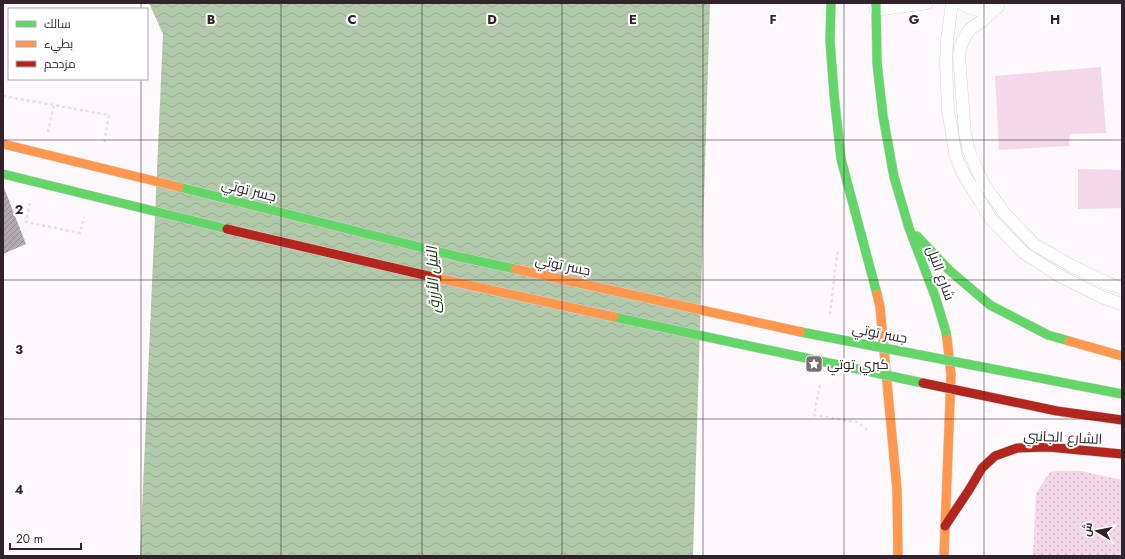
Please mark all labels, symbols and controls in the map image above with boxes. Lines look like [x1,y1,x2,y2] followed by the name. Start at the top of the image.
[8,8,148,80] legend
[207,10,216,29] text: B
[347,10,357,29] text: C
[487,10,497,29] text: D
[629,10,637,29] text: E
[769,10,777,29] text: F
[909,10,920,29] text: G
[1050,10,1060,29] text: H
[44,15,71,33] text: سالك
[44,35,73,54] text: بطيء
[44,55,76,73] text: مزدحم
[219,174,279,208] street label: جسر توتي
[15,200,23,219] text: 2
[922,243,960,303] street label: شارع النيل
[421,244,445,314] water label: النيل الأزرق
[533,249,592,283] street label: جسر توتي
[850,318,909,350] street label: جسر توتي
[15,340,23,359] text: 3
[804,354,824,374] place icon: كبري توتي
[827,354,889,376] place label: كبري توتي
[1023,425,1103,451] street label: الشارع الجانبي
[14,480,24,499] text: 4
[1077,511,1117,551] north arrow
[1078,521,1096,538] text: ش
[10,525,81,551] scale bar
[16,530,43,548] text: 20 m

